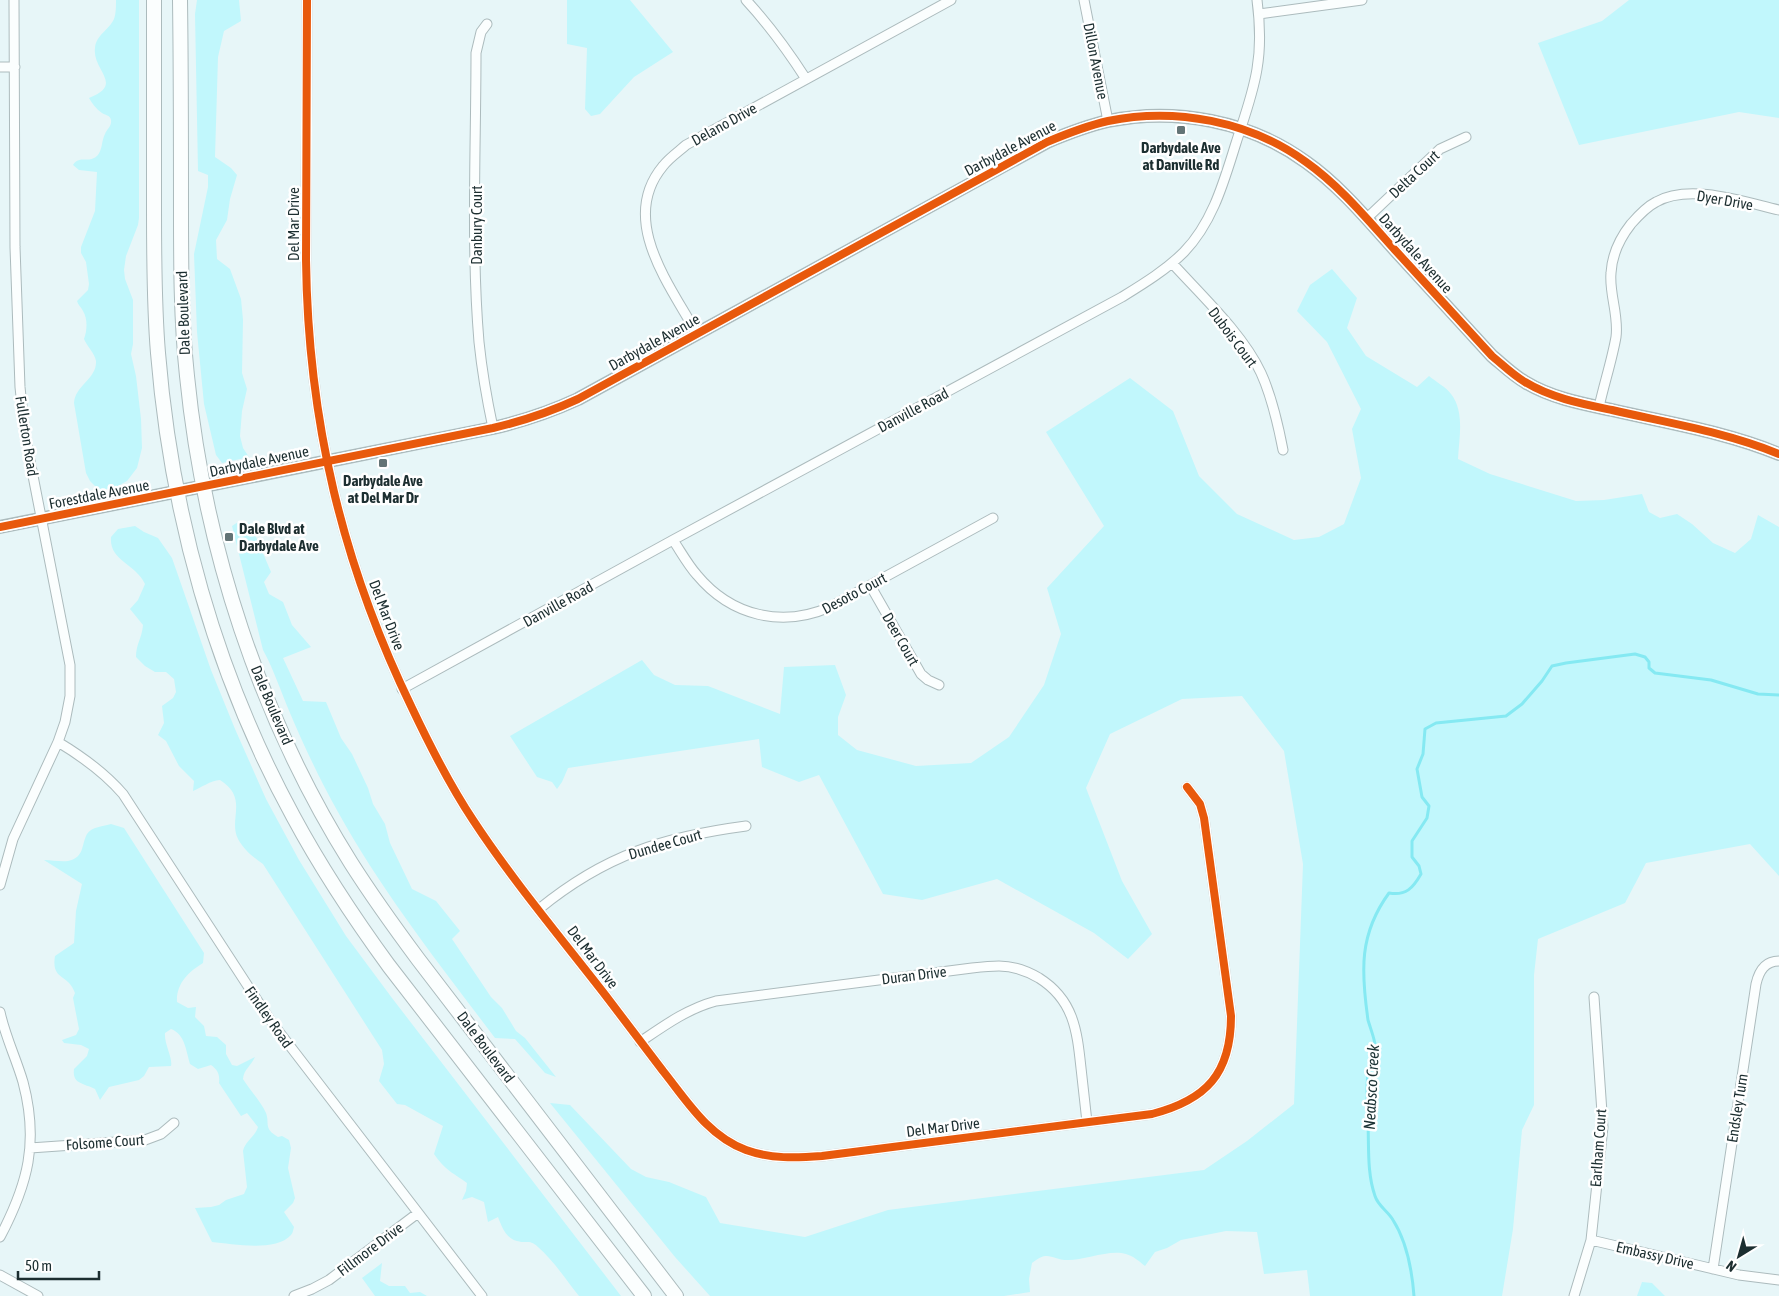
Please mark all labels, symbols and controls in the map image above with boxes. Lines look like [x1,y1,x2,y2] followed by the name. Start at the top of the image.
[1080,21,1112,101] street label: Dillon Avenue
[689,99,760,149] street label: Delano Drive
[961,117,1059,179] street label: Darbydale Avenue
[1175,124,1187,136] marker: Darbydale Ave at Danville Rd
[1141,139,1221,173] place label: Darbydale Ave at Danville Rd
[1385,147,1443,201] street label: Delta Court
[468,185,485,265] street label: Danbury Court
[285,187,302,261] street label: Del Mar Drive
[1696,187,1755,213] street label: Dyer Drive
[1376,210,1456,296] street label: Darbydale Avenue
[173,270,193,356] street label: Dale Boulevard
[1205,304,1261,370] street label: Dubois Court
[606,310,702,374] street label: Darbydale Avenue
[875,384,951,436] street label: Danville Road
[12,395,42,477] street label: Fullerton Road
[208,442,310,480] street label: Darbydale Avenue
[377,457,389,469] marker: Darbydale Ave at Del Mar Dr
[343,472,423,506] place label: Darbydale Ave at Del Mar Dr
[47,476,151,512] street label: Forestdale Avenue
[239,520,319,554] place label: Dale Blvd at Darbydale Ave
[223,531,235,543] marker: Dale Blvd at Darbydale Ave
[819,569,889,617] street label: Desoto Court
[366,577,408,653] street label: Del Mar Drive
[520,578,596,630] street label: Danville Road
[879,610,923,668] street label: Deer Court
[248,663,296,747] street label: Dale Boulevard
[626,825,704,863] street label: Dundee Court
[564,922,622,992] street label: Del Mar Drive
[881,963,948,987] street label: Duran Drive
[242,983,296,1051] street label: Findley Road
[454,1008,518,1086] street label: Dale Boulevard
[1360,1043,1382,1130] water label: Neabsco Creek
[1723,1072,1751,1144] street label: Endsley Turn
[1587,1108,1609,1188] street label: Earlham Court
[905,1114,981,1140] street label: Del Mar Drive
[65,1131,145,1153] street label: Folsome Court
[334,1219,406,1279] street label: Fillmore Drive
[1714,1231,1764,1281] north arrow
[1614,1238,1696,1272] street label: Embassy Drive
[18,1248,99,1280] scale bar
[25,1257,52,1274] text: 50 m
[1723,1258,1739,1275] text: N

